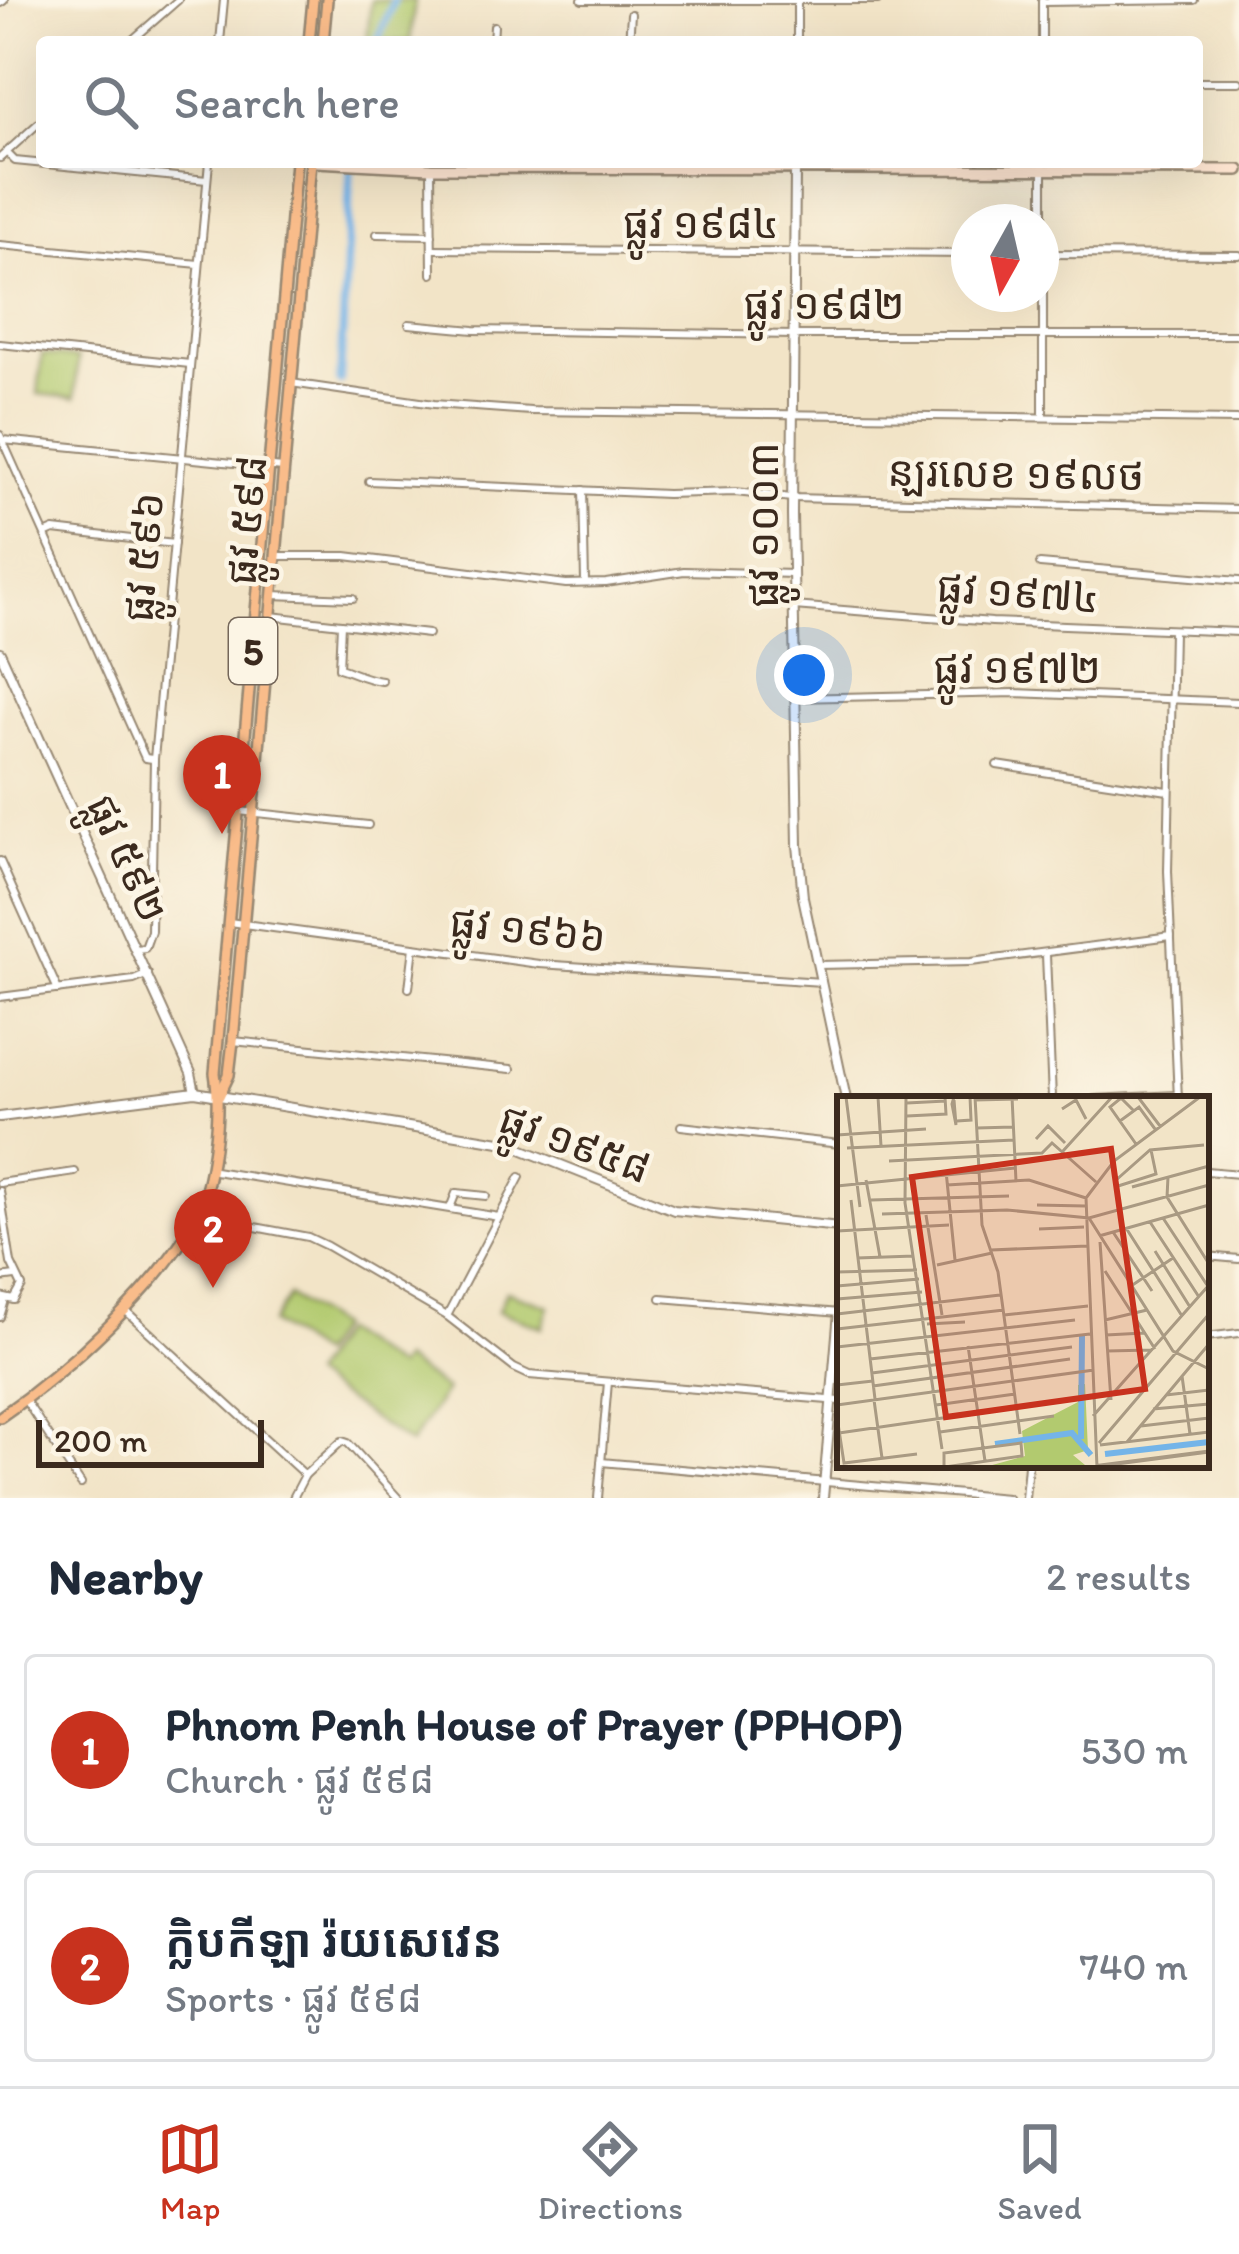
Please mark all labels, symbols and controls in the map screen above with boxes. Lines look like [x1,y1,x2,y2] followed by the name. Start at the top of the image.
[36,36,1203,168] search box
[78,69,144,135] icon: search
[174,75,400,129] text: Search here
[623,198,779,260] street label: ផ្លូវ ១៩៨៤
[951,204,1059,312] north arrow
[743,279,905,341] street label: ផ្លូវ ១៩៨២
[738,442,800,608] street label: ផ្លូវ ១០០៣
[887,446,1145,501] street label: ន្ឡរលេខ ១៩លថ
[215,453,289,588] street label: ផ្លូវ ៥៩៨
[112,490,186,625] street label: ផ្លូវ ៥៩៦
[934,561,1101,635] street label: ផ្លូវ ១៩៧៤
[229,618,277,684] road number: 5
[933,643,1101,705] street label: ផ្លូវ ១៩៧២
[774,645,834,705] your location
[183,735,261,834] pin: 1
[66,786,179,935] street label: ផ្លូវ ៥៩២
[446,896,608,974] street label: ផ្លូវ ១៩៦៦
[489,1093,657,1205] street label: ផ្លូវ ១៩៥៨
[837,1096,1209,1468] inset map
[174,1189,252,1288] pin: 2
[36,1414,264,1467] scale bar
[54,1421,147,1460] text: 200 m
[48,1546,203,1607] text: Nearby
[1046,1553,1191,1600] text: 2 results
[165,1697,903,1751] text: Phnom Penh House of Prayer (PPHOP)
[81,1727,99,1774] text: 1
[1081,1727,1188,1774] text: 530 m
[165,1756,434,1803] text: Church · ផ្លូវ ៥៩៨
[165,1914,502,1968] text: ក្លិបកីឡា រ៉យសេវេន
[80,1943,100,1990] text: 2
[1080,1943,1188,1990] text: 740 m
[165,1975,422,2022] text: Sports · ផ្លូវ ៥៩៨
[157,2116,223,2227] tab: Map
[538,2116,683,2227] tab: Directions
[998,2116,1082,2227] tab: Saved

